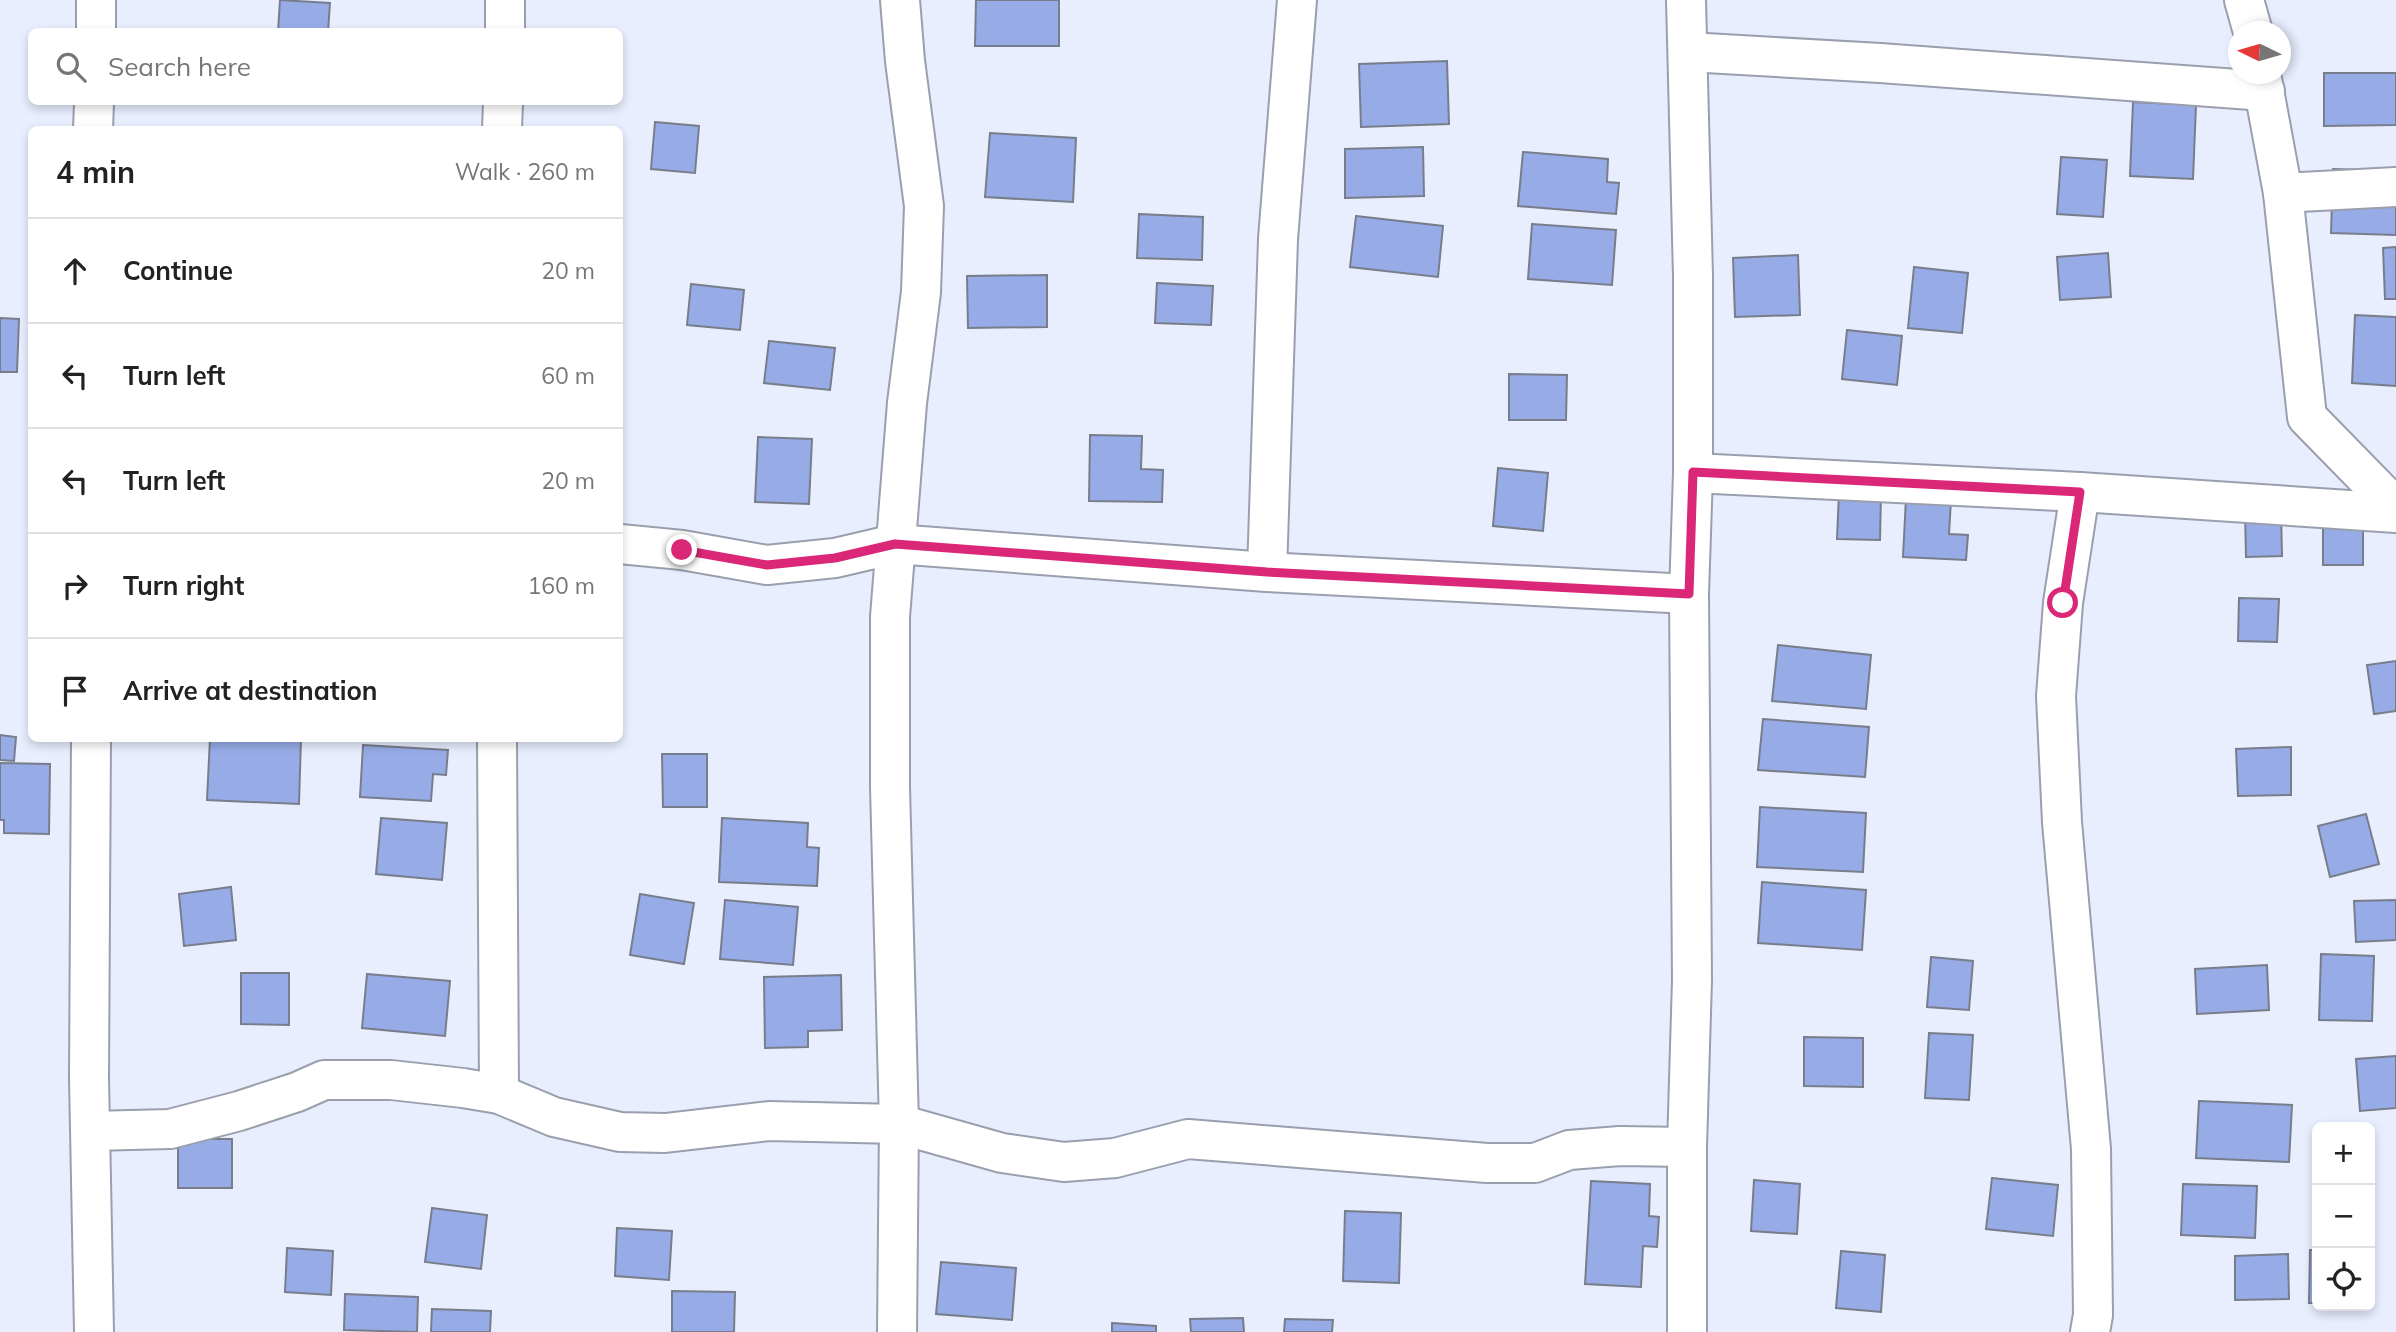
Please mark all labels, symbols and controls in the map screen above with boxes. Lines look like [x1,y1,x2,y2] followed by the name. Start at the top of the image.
[2228,21,2291,84] north arrow
[28,28,623,105] search box
[52,48,90,86] icon: search
[108,50,251,83] text: Search here
[56,153,135,191] text: 4 min
[455,157,595,186] text: Walk · 260 m
[56,252,94,290] icon: ahead
[123,254,233,287] text: Continue
[541,256,595,285] text: 20 m
[56,357,94,395] icon: left
[123,359,225,392] text: Turn left
[541,361,595,390] text: 60 m
[56,462,94,500] icon: left
[123,464,225,497] text: Turn left
[541,466,595,495] text: 20 m
[666,534,697,565] route end
[56,567,94,605] icon: right
[123,569,244,602] text: Turn right
[527,571,595,600] text: 160 m
[2047,587,2078,618] route start
[56,672,94,710] icon: arrive
[123,674,378,707] text: Arrive at destination
[2312,1122,2375,1311] map controls
[2312,1122,2375,1185] button: +
[2312,1185,2375,1248] button: −
[2312,1248,2375,1311] button: locate

